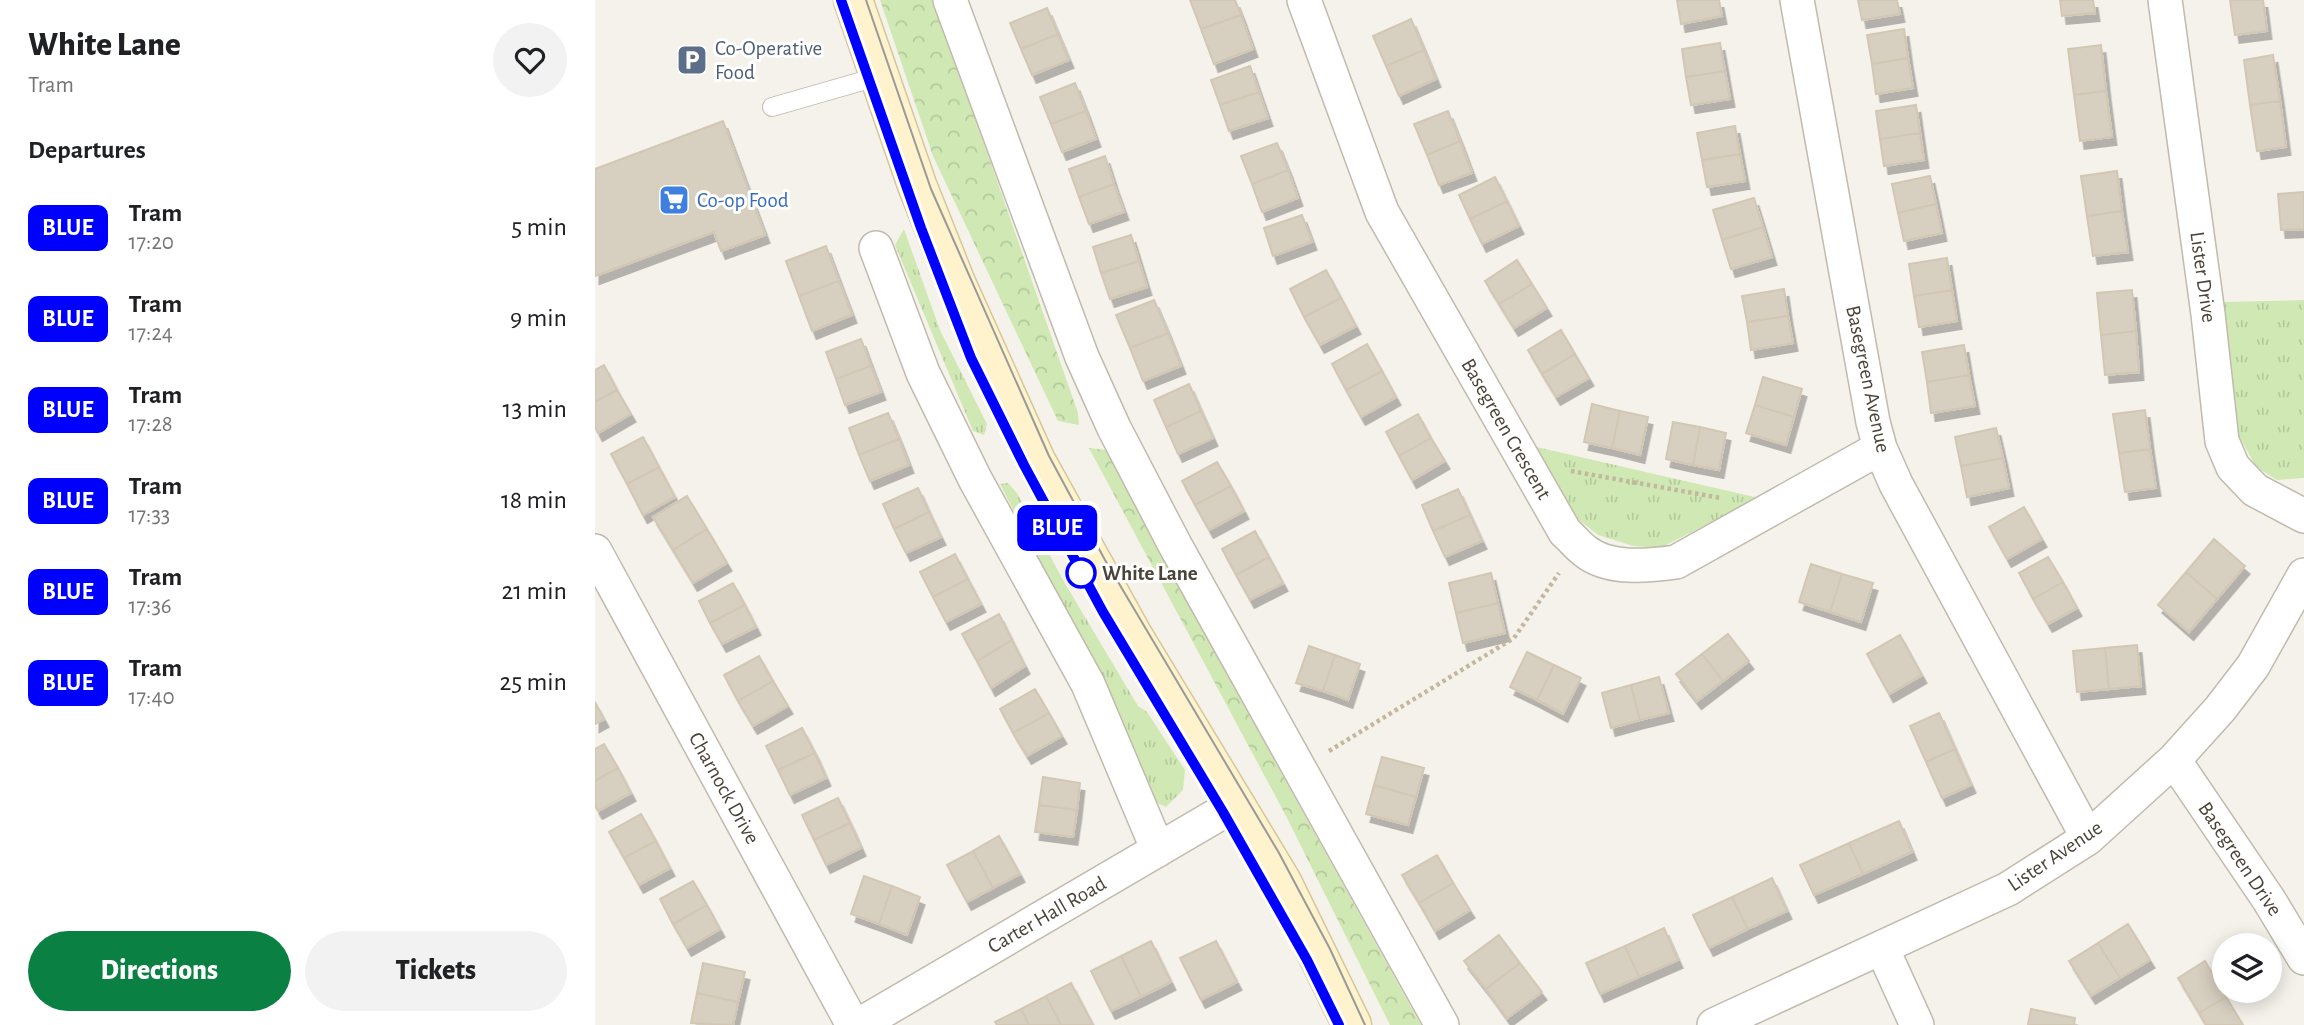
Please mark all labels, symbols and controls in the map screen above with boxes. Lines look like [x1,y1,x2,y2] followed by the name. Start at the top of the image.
[493,23,567,97] button: heart
[28,29,181,62] text: White Lane
[715,38,822,83] place label: Co-Operative Food
[675,43,709,77] parking icon: Co-Operative Food
[28,74,74,97] text: Tram
[28,137,146,163] text: Departures
[657,183,691,217] supermarket icon: Co-op Food
[697,190,789,211] place label: Co-op Food
[129,200,182,226] text: Tram
[511,214,567,240] text: 5 min
[42,216,94,240] text: BLUE
[2186,230,2220,324] street label: Lister Drive
[129,231,174,254] text: 17:20
[129,291,182,317] text: Tram
[1842,303,1894,455] street label: Basegreen Avenue
[510,305,567,331] text: 9 min
[42,307,94,331] text: BLUE
[129,322,173,345] text: 17:24
[1457,355,1555,503] street label: Basegreen Crescent
[129,382,182,408] text: Tram
[503,396,567,422] text: 13 min
[42,398,94,422] text: BLUE
[129,413,173,436] text: 17:28
[129,473,182,499] text: Tram
[501,487,567,513] text: 18 min
[42,489,94,513] text: BLUE
[129,504,170,527] text: 17:33
[1008,505,1106,551] line badge: BLUE
[1031,516,1083,540] text: BLUE
[1066,558,1096,588] marker: White Lane
[1102,563,1198,584] place label: White Lane
[129,564,182,590] text: Tram
[501,578,567,604] text: 21 min
[42,580,94,604] text: BLUE
[129,595,172,618] text: 17:36
[129,655,182,681] text: Tram
[500,669,567,695] text: 25 min
[42,671,94,695] text: BLUE
[129,686,175,709] text: 17:40
[685,729,763,847] street label: Charnock Drive
[2194,798,2286,920] street label: Basegreen Drive
[2004,817,2106,895] street label: Lister Avenue
[984,873,1110,957] street label: Carter Hall Road
[28,931,291,1011] button: Directions
[305,931,567,1011] button: Tickets
[2212,933,2282,1003] map controls
[2212,933,2282,1003] button: layers

